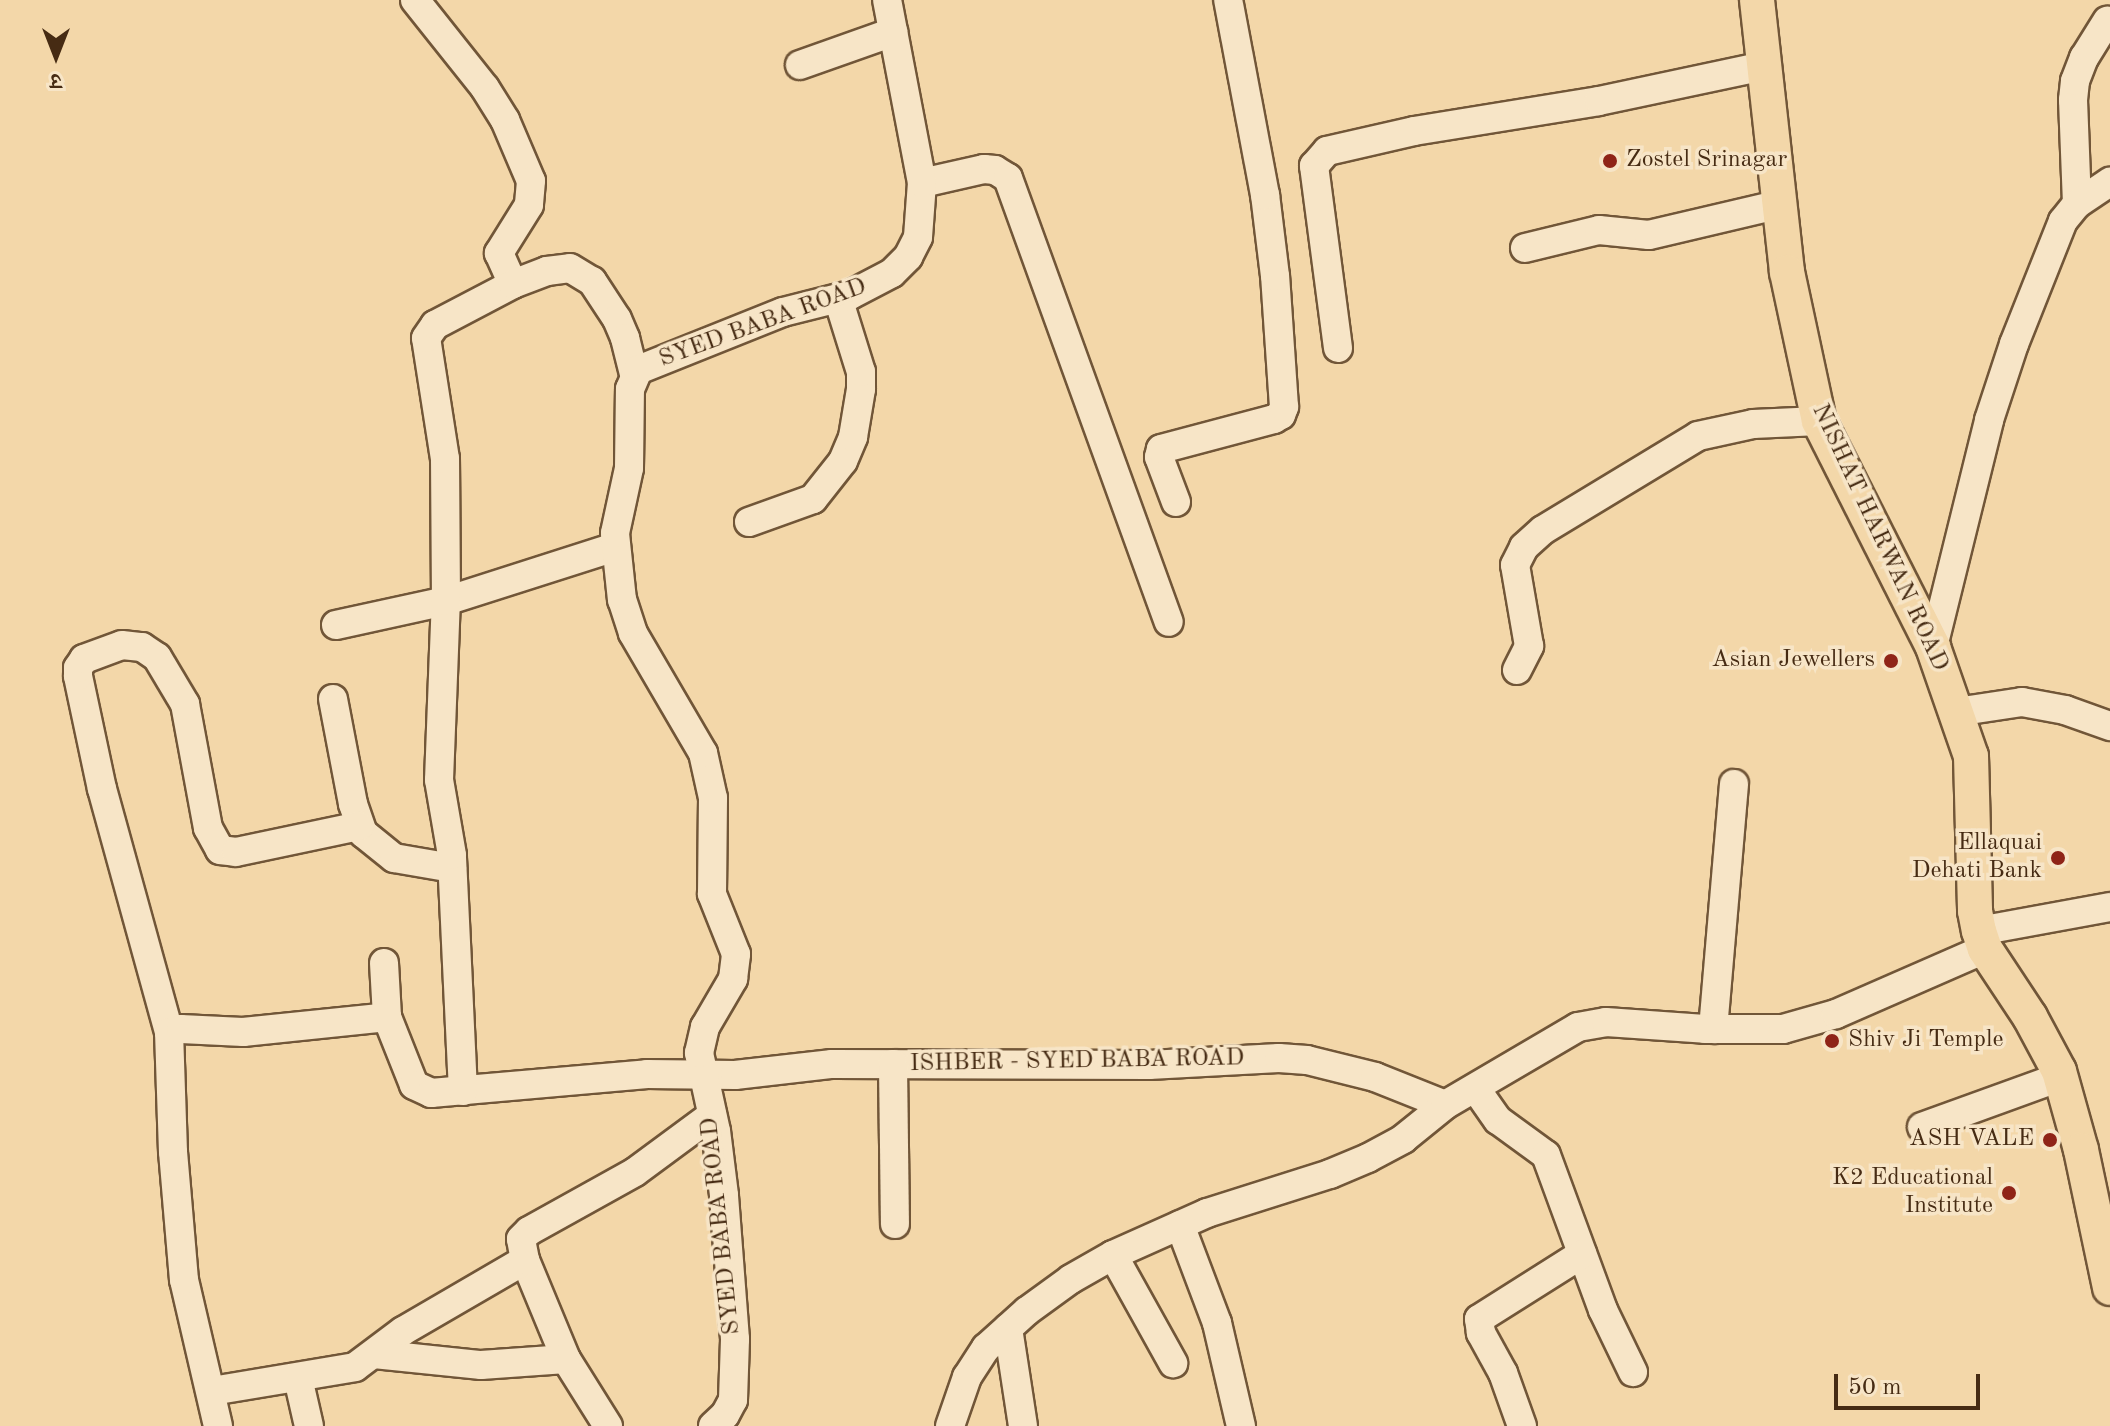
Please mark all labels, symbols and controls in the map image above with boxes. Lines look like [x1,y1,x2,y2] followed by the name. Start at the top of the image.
[16,16,96,96] north arrow
[50,69,62,91] text: उ
[1626,147,1787,175] place label: Zostel Srinagar
[1601,152,1619,170] marker: Zostel Srinagar
[655,273,871,375] street label: SYED BABA ROAD
[1804,400,1954,676] street label: NISHAT HARWAN ROAD
[1711,647,1875,675] place label: Asian Jewellers
[1882,652,1900,670] marker: Asian Jewellers
[1912,830,2042,886] place label: Ellaquai Dehati Bank
[2049,849,2067,867] marker: Ellaquai Dehati Bank
[1848,1027,2004,1055] place label: Shiv Ji Temple
[1823,1032,1841,1050] marker: Shiv Ji Temple
[910,1045,1244,1079] street label: ISHBER - SYED BABA ROAD
[696,1116,748,1336] street label: SYED BABA ROAD
[1909,1126,2034,1154] place label: ASH VALE
[2041,1131,2059,1149] marker: ASH VALE
[1832,1165,1993,1221] place label: K2 Educational Institute
[2000,1184,2018,1202] marker: K2 Educational Institute
[1838,1358,1984,1408] scale bar
[1848,1376,1902,1400] text: 50 m

